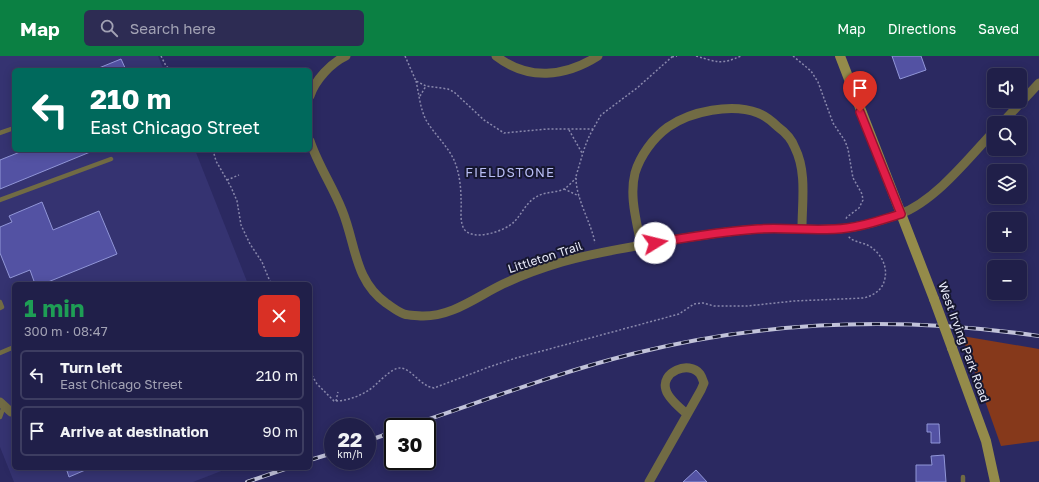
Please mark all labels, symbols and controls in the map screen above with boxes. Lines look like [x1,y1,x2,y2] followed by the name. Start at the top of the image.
[84,10,364,46] search box
[20,17,60,40] text: Map
[98,17,120,39] icon: search
[130,19,216,37] text: Search here
[837,20,866,37] text: Map
[888,20,956,37] text: Directions
[978,20,1019,37] text: Saved
[987,68,1027,300] map controls
[987,68,1027,108] button: sound
[843,71,877,112] pin
[849,77,871,99] icon: arrive
[90,82,171,115] text: 210 m
[24,84,76,136] icon: left
[90,116,260,138] text: East Chicago Street
[987,116,1027,156] button: search
[465,164,555,180] district label: FIELDSTONE
[987,164,1027,204] button: layers
[987,212,1027,252] button: +
[634,222,676,264] position arrow
[506,238,584,276] street label: Littleton Trail
[987,260,1027,300] button: −
[935,280,993,404] street label: West Irving Park Road
[24,293,84,322] text: 1 min
[258,295,300,337] button: close
[24,323,108,339] text: 300 m · 08:47
[60,358,122,376] text: Turn left
[26,364,48,386] icon: left
[256,366,298,384] text: 210 m
[60,376,183,392] text: East Chicago Street
[384,418,436,470] speed limit sign: 30
[26,420,48,442] icon: arrive
[60,422,209,440] text: Arrive at destination
[263,422,298,440] text: 90 m
[338,427,362,451] text: 22
[337,448,363,460] text: km/h

